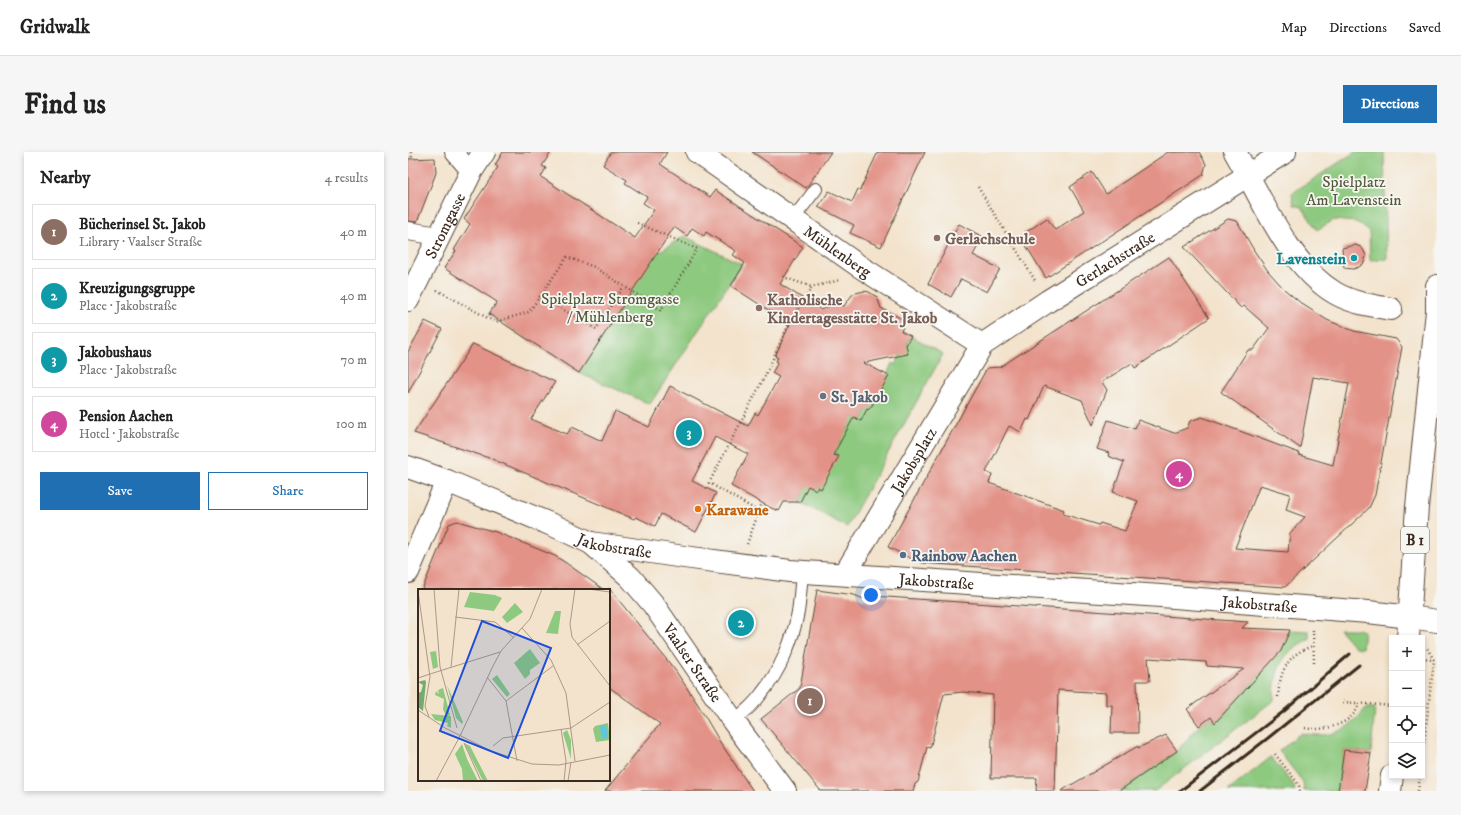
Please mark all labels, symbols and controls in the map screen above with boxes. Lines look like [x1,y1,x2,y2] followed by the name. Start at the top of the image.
[20,16,90,39] text: Gridwalk
[1281,19,1307,37] text: Map
[1329,19,1387,37] text: Directions
[1409,19,1441,37] text: Saved
[1343,85,1437,123] button: Directions
[24,87,106,122] text: Find us
[40,167,90,189] text: Nearby
[325,170,368,186] text: 4 results
[1306,172,1402,210] park label: Spielplatz Am Lavenstein
[421,189,470,262] street label: Stromgasse
[79,215,206,234] text: Bücherinsel St. Jakob
[799,221,875,282] street label: Mühlenberg
[52,224,56,240] text: 1
[340,224,367,240] text: 40 m
[1072,227,1159,292] street label: Gerlachstraße
[945,229,1036,249] place label: Gerlachschule
[932,233,942,243] marker: Gerlachschule
[79,234,202,250] text: Library · Vaalser Straße
[1276,249,1347,269] place label: Lavenstein
[1349,253,1359,263] marker: Lavenstein
[79,279,195,298] text: Kreuzigungsgruppe
[51,288,57,304] text: 2
[340,288,367,304] text: 40 m
[541,289,679,327] park label: Spielplatz Stromgasse / Mühlenberg
[767,290,938,328] place label: Katholische Kindertagesstätte St. Jakob
[79,298,177,314] text: Place · Jakobstraße
[754,303,764,313] marker: Katholische Kindertagesstätte St. Jakob
[79,343,151,362] text: Jakobushaus
[52,352,56,368] text: 3
[341,352,367,368] text: 70 m
[79,362,177,378] text: Place · Jakobstraße
[831,387,888,407] place label: St. Jakob
[818,391,828,401] marker: St. Jakob
[79,407,173,426] text: Pension Aachen
[50,416,58,432] text: 4
[336,416,367,432] text: 100 m
[676,418,702,448] pin: 3
[886,424,941,499] street label: Jakobsplatz
[79,426,179,442] text: Hotel · Jakobstraße
[1166,459,1192,489] pin: 4
[40,472,200,510] button: Save
[208,472,368,510] button: Share
[706,500,769,520] place label: Karawane
[693,504,703,514] marker: Karawane
[1401,527,1429,553] road number: B 1
[572,528,654,563] street label: Jakobstraße
[911,546,1018,566] place label: Rainbow Aachen
[898,550,908,560] marker: Rainbow Aachen
[896,569,975,594] street label: Jakobstraße
[861,585,881,605] your location
[418,589,610,781] inset map
[1219,592,1298,618] street label: Jakobstraße
[728,608,754,638] pin: 2
[657,619,726,707] street label: Vaalser Straße
[1389,635,1425,779] map controls
[1389,635,1425,671] button: +
[1389,671,1425,707] button: −
[797,686,823,716] pin: 1
[1389,707,1425,743] button: locate
[1389,743,1425,779] button: layers

